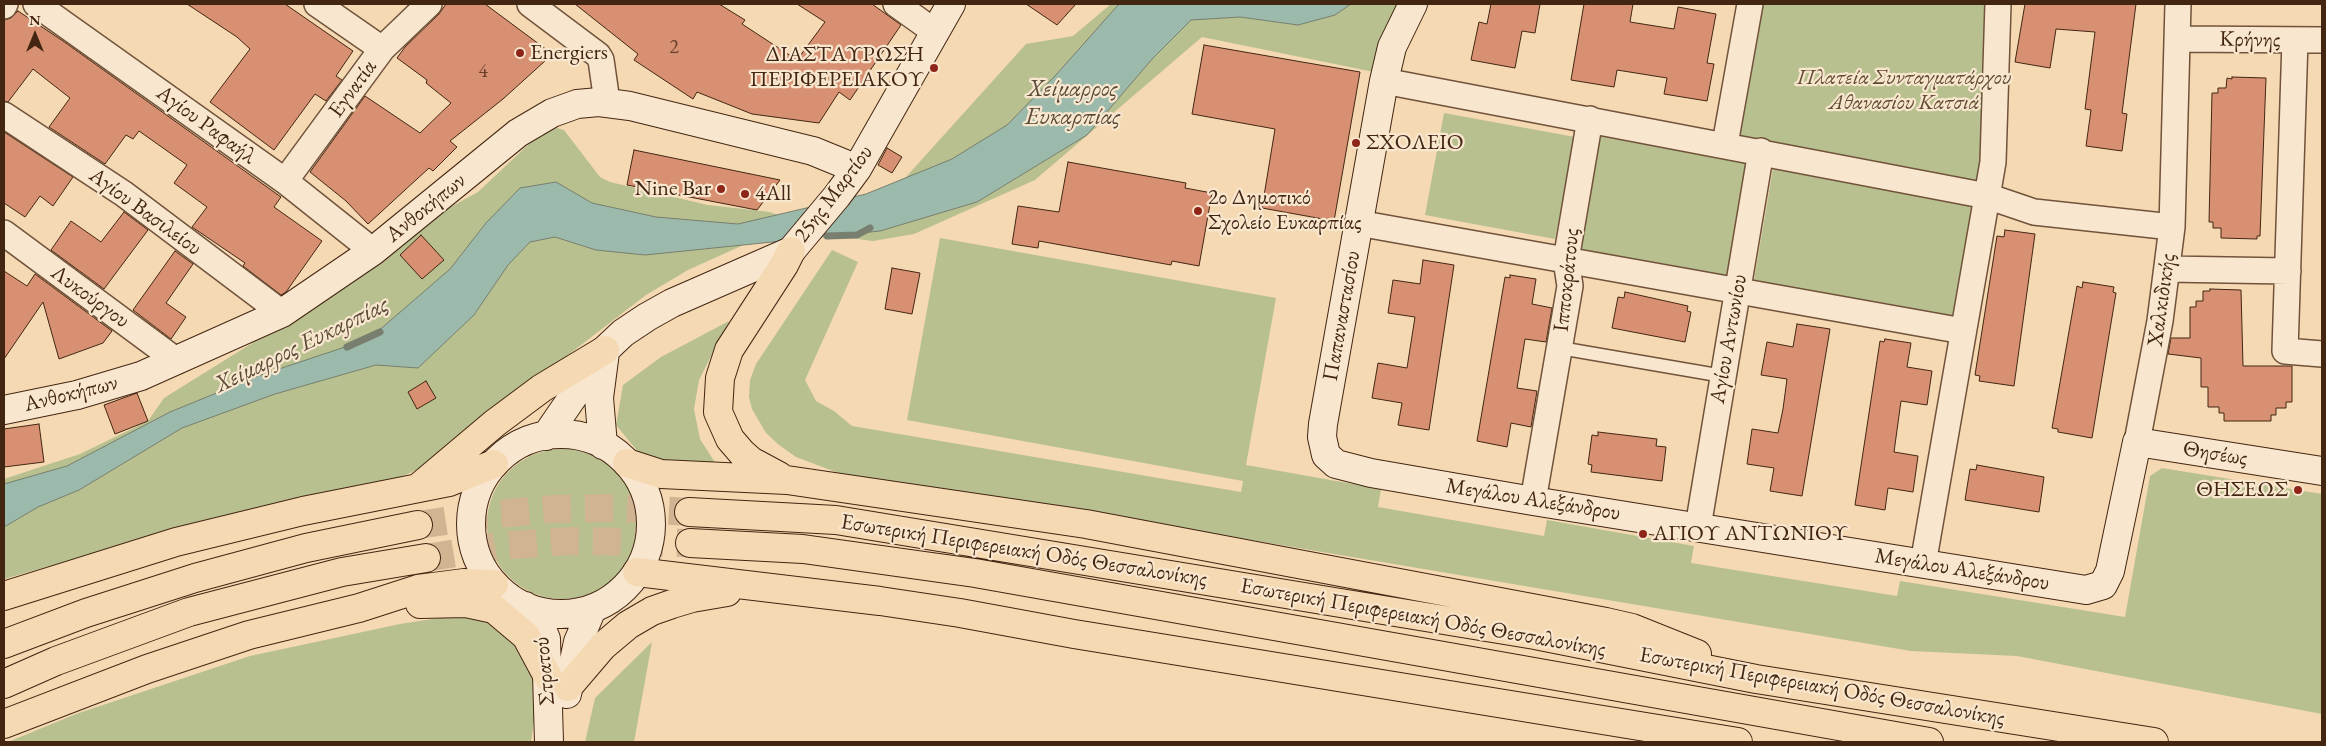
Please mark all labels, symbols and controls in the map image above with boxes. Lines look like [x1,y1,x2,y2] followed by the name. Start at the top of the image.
[10,10,60,60] north arrow
[29,11,41,29] text: N
[2219,26,2281,54] street label: Κρήνης
[669,36,679,60] house number: 2
[530,40,608,66] place label: Energiers
[750,42,924,94] place label: ΔΙΑΣΤΑΥΡΩΣΗ ΠΕΡΙΦΕΡΕΙΑΚΟΥ
[514,47,526,59] marker: Energiers
[323,55,383,123] street label: Εγνατία
[478,60,488,84] house number: 4
[928,62,940,74] marker: ΔΙΑΣΤΑΥΡΩΣΗ ΠΕΡΙΦΕΡΕΙΑΚΟΥ
[1797,65,2011,116] park label: Πλατεία Συνταγματάρχου Αθανασίου Κατσιά
[1025,75,1121,131] water label: Χείμαρρος Ευκαρπίας
[151,80,261,170] street label: Αγίου Ραφαήλ
[1366,130,1464,156] place label: ΣΧΟΛΕΙΟ
[1350,137,1362,149] marker: ΣΧΟΛΕΙΟ
[789,140,879,248] street label: 25ης Μαρτίου
[84,162,206,262] street label: Αγίου Βασιλείου
[381,168,471,248] street label: Ανθοκήπων
[635,176,711,202] place label: Nine Bar
[755,181,791,207] place label: 4All
[715,183,727,195] marker: Nine Bar
[1208,185,1362,236] place label: 2ο Δημοτικό Σχολείο Ευκαρπίας
[739,188,751,200] marker: 4All
[1192,205,1204,217] marker: 2ο Δημοτικό Σχολείο Ευκαρπίας
[1548,227,1586,333] street label: Ιπποκράτους
[1318,249,1366,383] street label: Παπαναστασίου
[2142,252,2182,348] street label: Χαλκιδικής
[46,260,134,334] street label: Λυκούργου
[1705,272,1753,406] street label: Αγίου Αντωνίου
[210,290,394,400] water label: Χείμαρρος Ευκαρπίας
[21,370,121,418] street label: Ανθοκήπων
[2181,436,2249,472] street label: Θησέως
[1444,473,1622,527] street label: Μεγάλου Αλεξάνδρου
[2196,477,2288,503] place label: ΘΗΣΕΩΣ
[2292,484,2304,496] marker: ΘΗΣΕΩΣ
[839,509,1209,593] street label: Εσωτερική Περιφερειακή Οδός Θεσσαλονίκης
[1653,521,1848,547] place label: ΑΓΙΟΥ ΑΝΤΩΝΙΟΥ
[1637,528,1649,540] marker: ΑΓΙΟΥ ΑΝΤΩΝΙΟΥ
[1873,543,2051,597] street label: Μεγάλου Αλεξάνδρου
[1238,573,1608,663] street label: Εσωτερική Περιφερειακή Οδός Θεσσαλονίκης
[529,635,561,707] street label: Στρατού
[1637,642,2007,732] street label: Εσωτερική Περιφερειακή Οδός Θεσσαλονίκης

